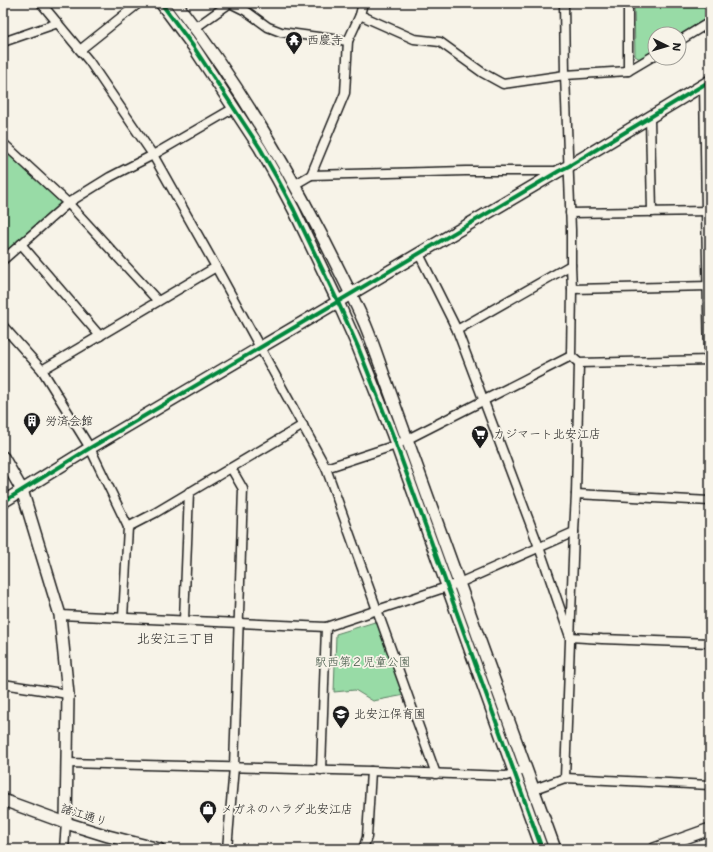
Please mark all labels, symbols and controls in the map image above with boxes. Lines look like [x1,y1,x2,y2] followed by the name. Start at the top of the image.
[647,26,687,66] north arrow
[284,30,304,55] temple icon: 西慶寺
[307,32,343,48] place label: 西慶寺
[669,42,684,52] text: N
[22,411,42,436] building icon: 労済会館
[45,413,93,429] place label: 労済会館
[470,424,490,449] supermarket icon: カジマート北安江店
[493,426,601,442] place label: カジマート北安江店
[137,630,215,647] district label: 北安江三丁目
[315,654,411,670] park label: 駅西第２児童公園
[331,704,351,729] school or university icon: 北安江保育園
[354,706,426,722] place label: 北安江保育園
[198,799,218,824] shop icon: メガネのハラダ北安江店
[59,800,109,830] street label: 諸江通り
[221,801,353,817] place label: メガネのハラダ北安江店

